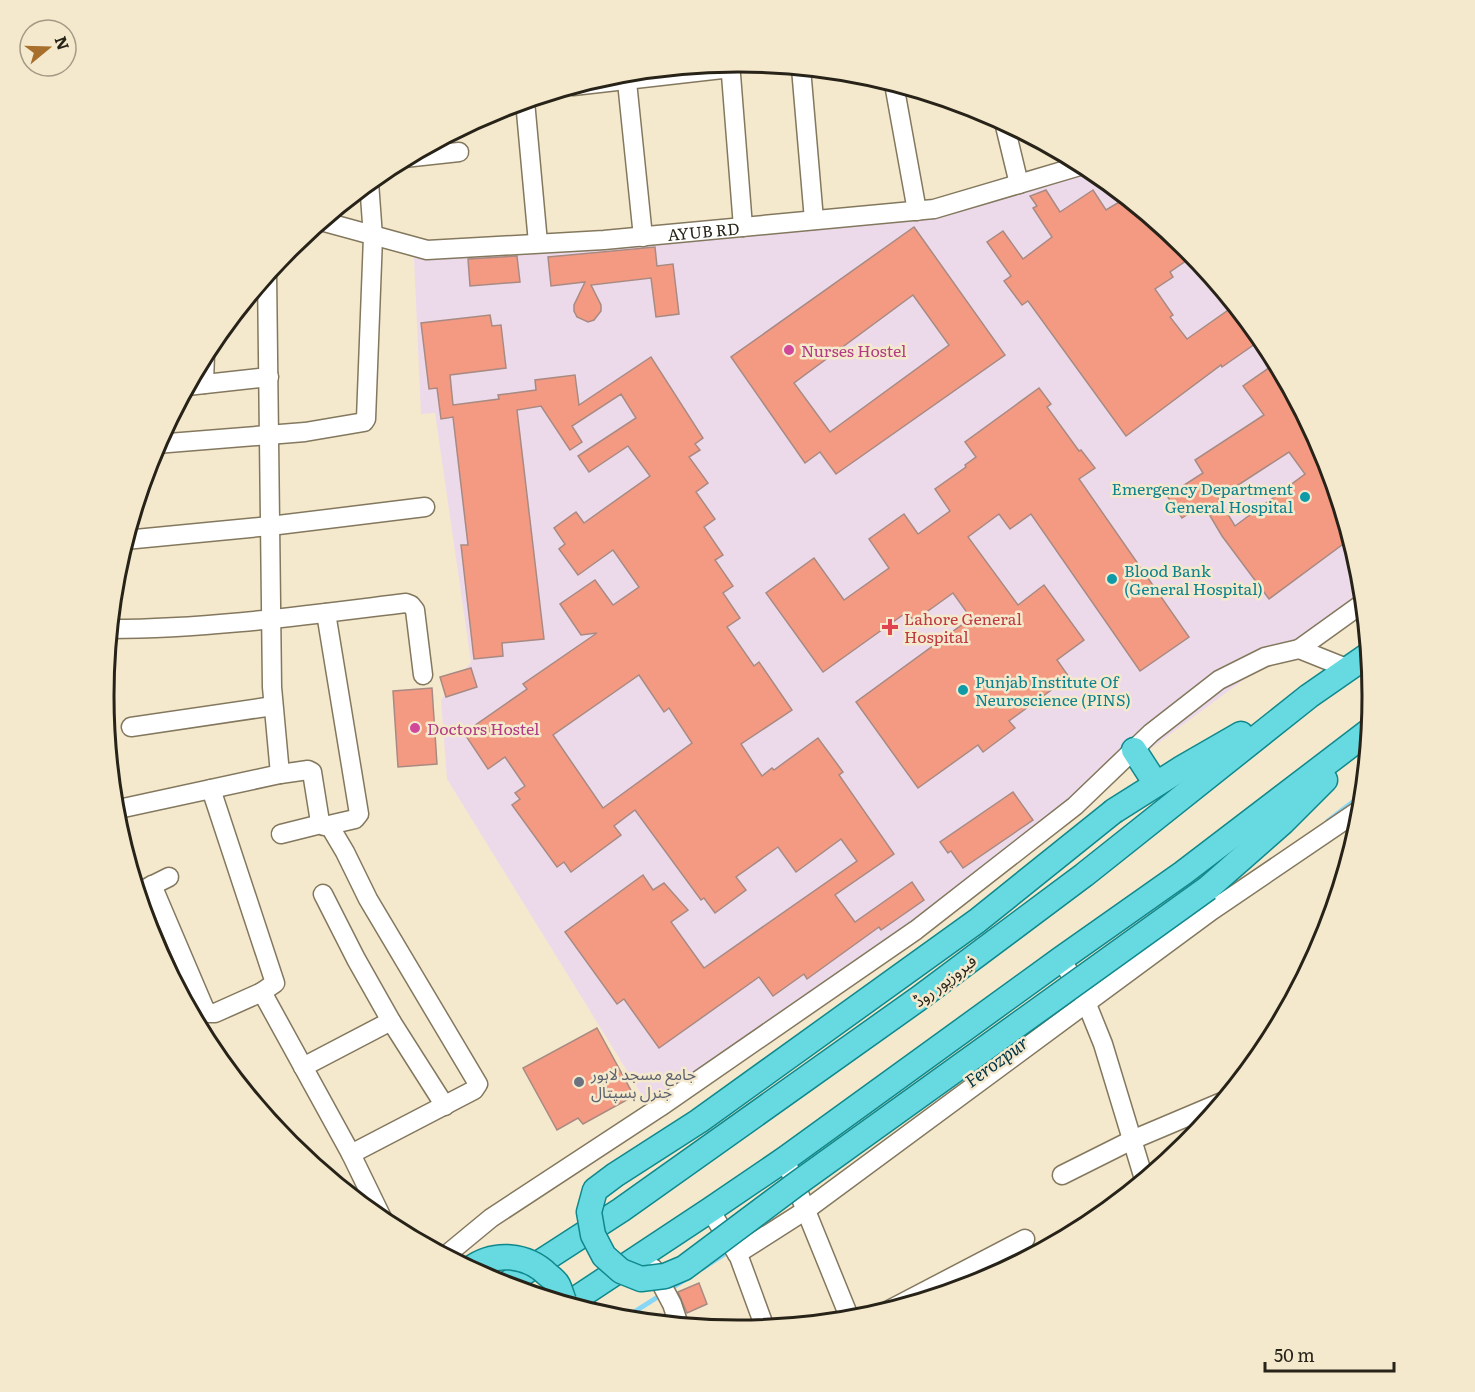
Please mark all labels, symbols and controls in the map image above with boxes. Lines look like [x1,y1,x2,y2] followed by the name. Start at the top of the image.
[18,18,78,78] north arrow
[50,33,77,53] text: N
[666,215,740,246] street label: AYUB RD
[801,338,906,362] place label: Nurses Hostel
[782,343,796,357] marker: Nurses Hostel
[1111,476,1294,518] place label: Emergency Department General Hospital
[1298,490,1312,504] marker: Emergency Department General Hospital
[1124,558,1263,600] place label: Blood Bank (General Hospital)
[1105,572,1119,586] marker: Blood Bank (General Hospital)
[904,606,1022,648] place label: Lahore General Hospital
[881,618,899,636] marker: Lahore General Hospital
[975,669,1131,711] place label: Punjab Institute Of Neuroscience (PINS)
[956,683,970,697] marker: Punjab Institute Of Neuroscience (PINS)
[427,716,539,740] place label: Doctors Hostel
[408,721,422,735] marker: Doctors Hostel
[907,948,981,1012] street label: فیروزپور روڈ
[959,1029,1033,1093] water label: Ferozpur
[590,1061,696,1103] place label: جامع مسجد لاہور جنرل ہسپتال
[572,1075,586,1089] marker: جامع مسجد لاہور جنرل ہسپتال
[1265,1335,1394,1373] scale bar
[1274,1341,1315,1368] text: 50 m

